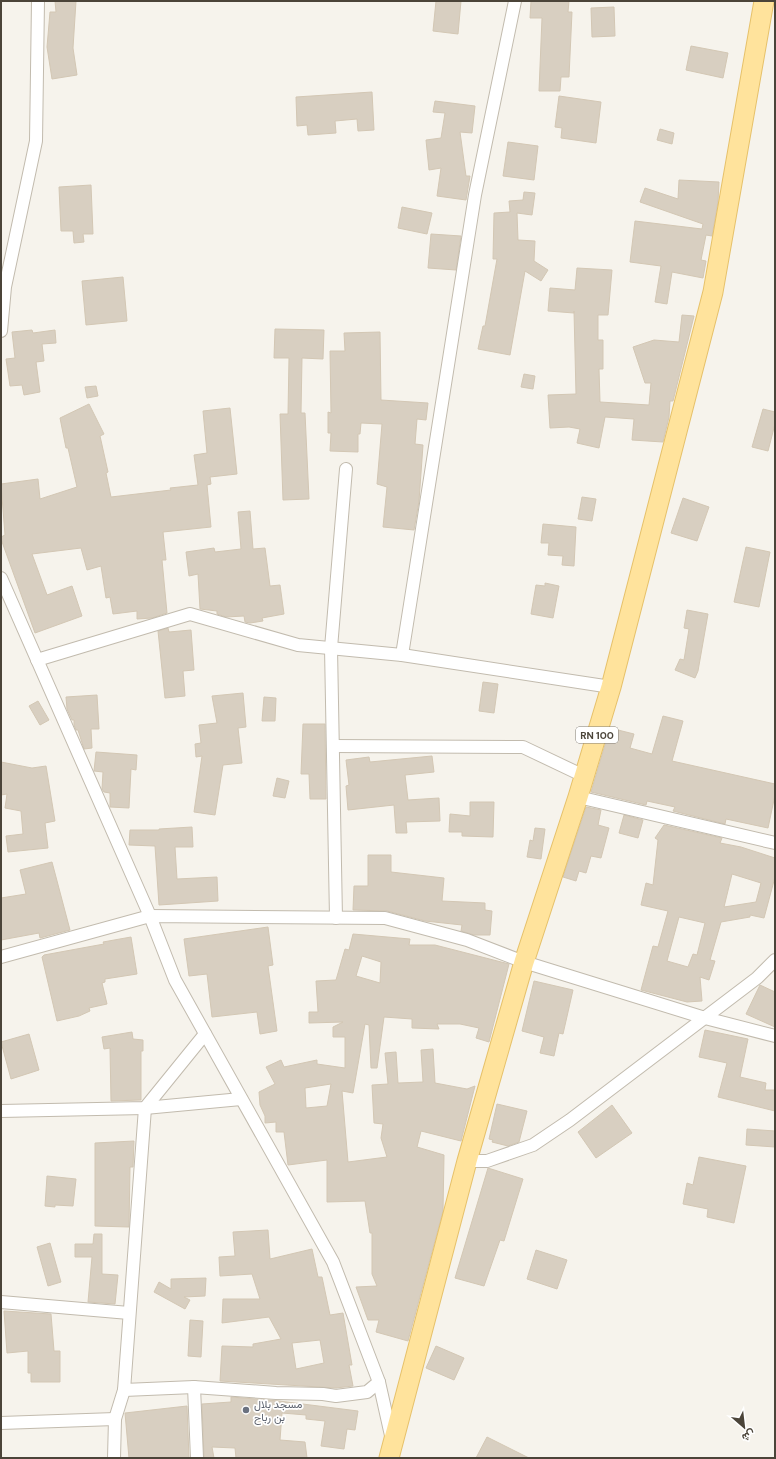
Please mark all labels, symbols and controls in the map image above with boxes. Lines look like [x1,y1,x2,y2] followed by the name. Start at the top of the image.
[576,727,618,743] road number: RN 100
[254,1397,302,1425] place label: مسجد بلال بن رباح
[241,1405,251,1415] marker: مسجد بلال بن رباح
[724,1407,764,1447] north arrow
[740,1427,758,1445] text: ش

